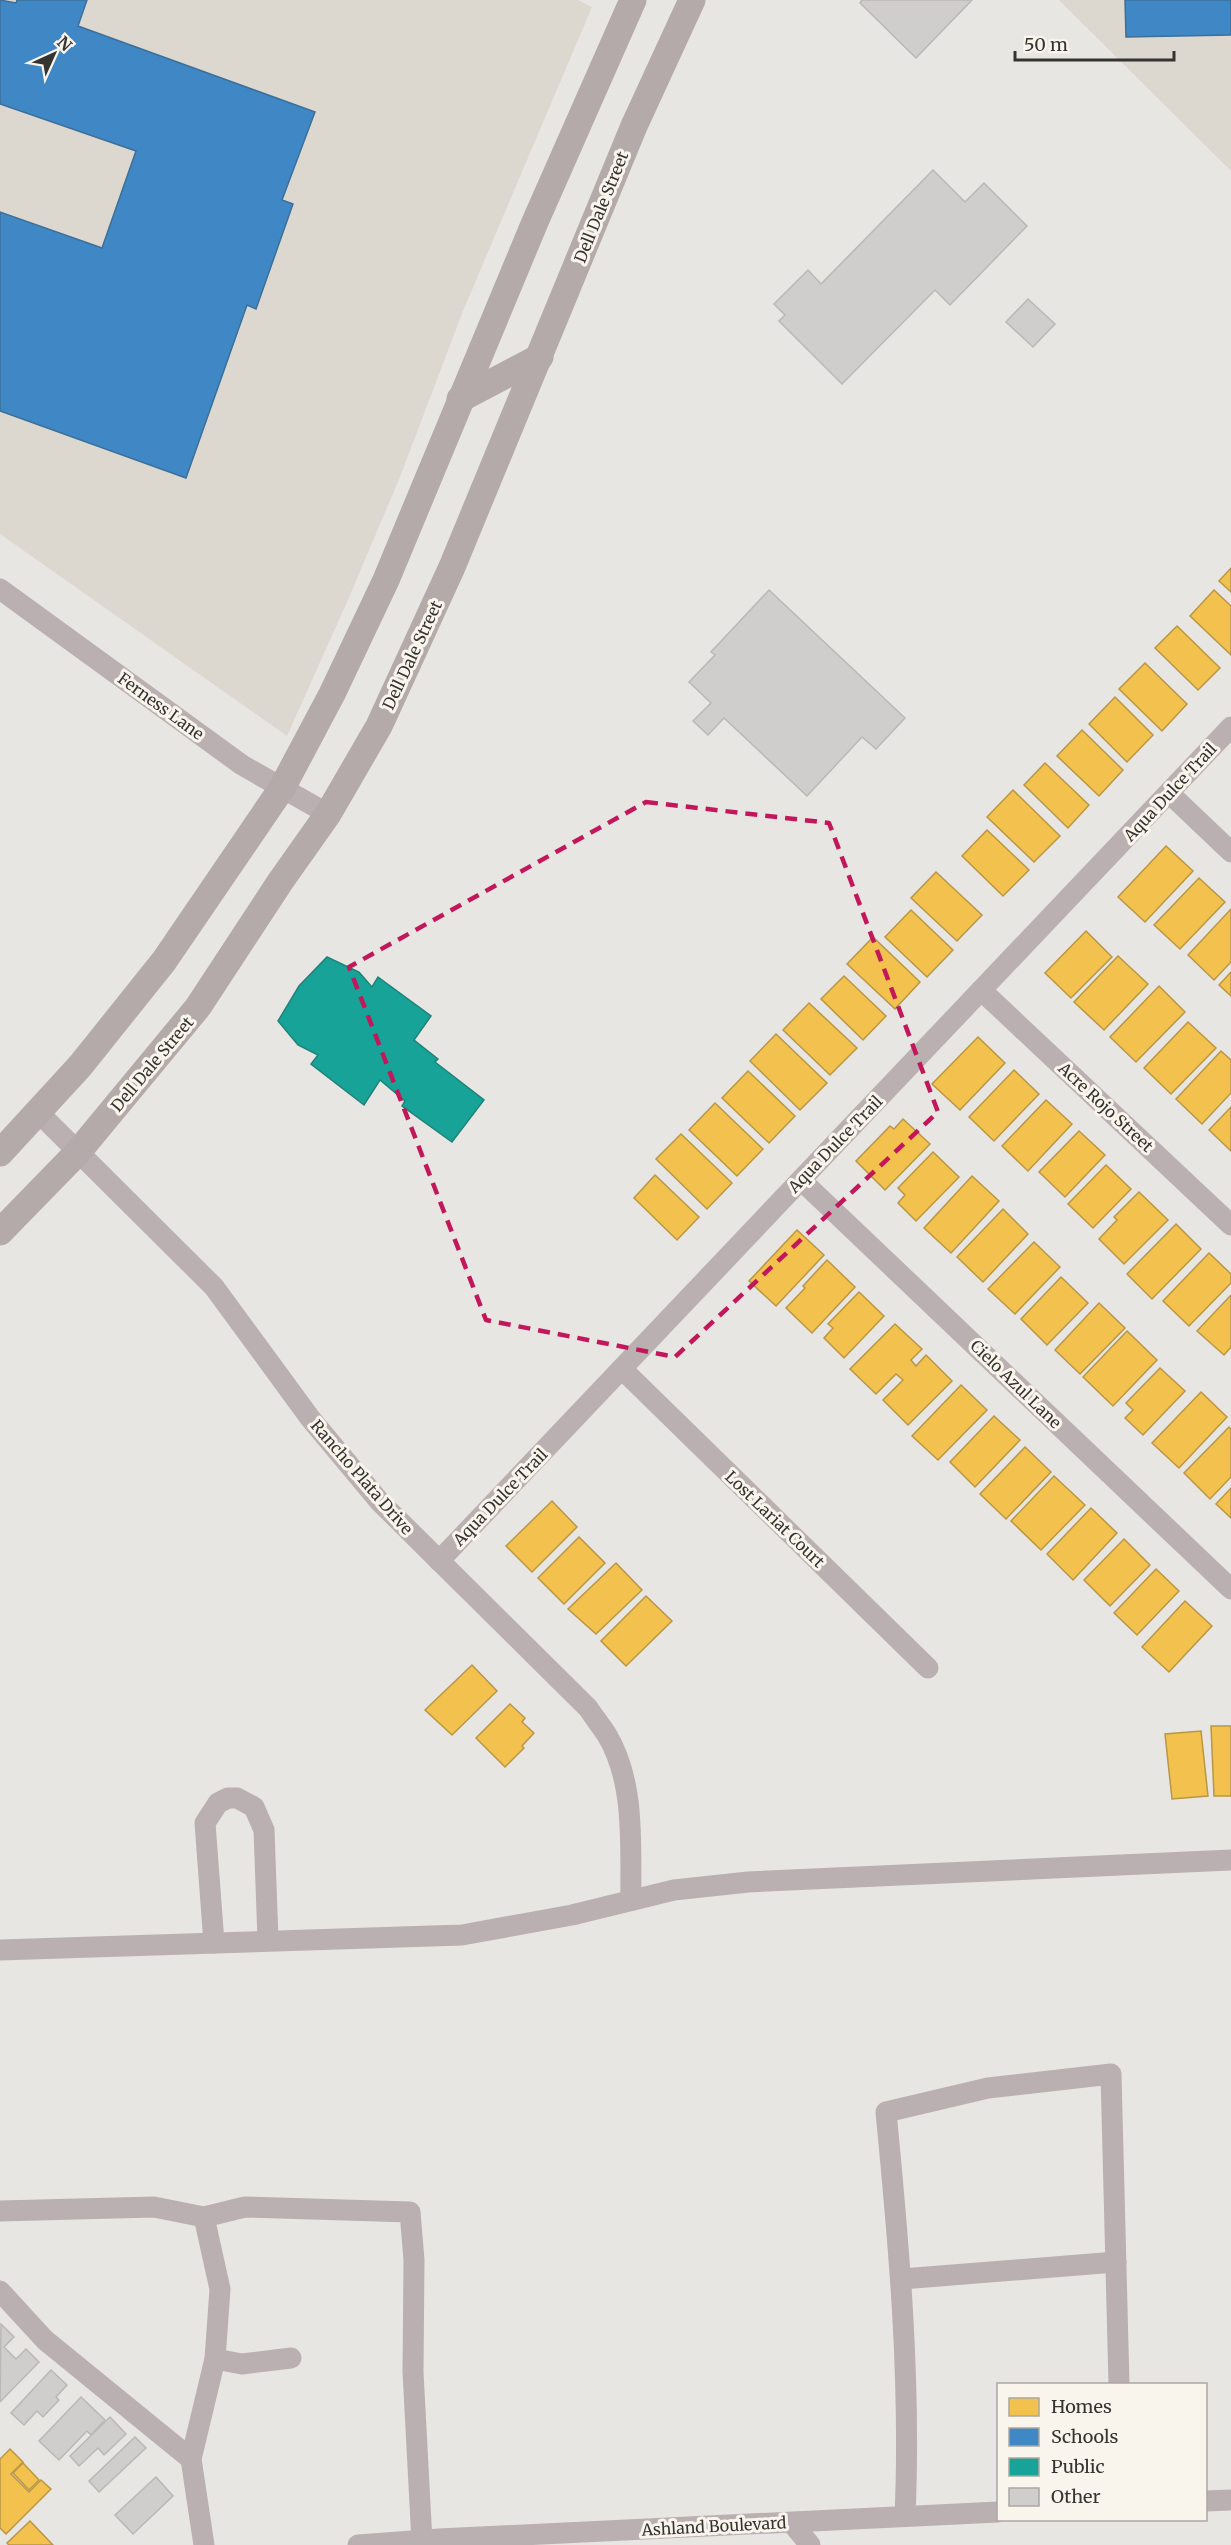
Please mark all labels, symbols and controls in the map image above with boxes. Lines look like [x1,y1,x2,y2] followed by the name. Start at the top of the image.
[24,24,84,84] north arrow
[1015,24,1174,62] scale bar
[53,32,76,55] text: N
[1024,33,1068,56] text: 50 m
[570,148,633,265] street label: Dell Dale Street
[378,597,446,713] street label: Dell Dale Street
[114,668,208,744] street label: Ferness Lane
[1119,739,1221,846] street label: Aqua Dulce Trail
[106,1012,198,1116] street label: Dell Dale Street
[1054,1057,1158,1156] street label: Acre Rojo Street
[783,1091,886,1197] street label: Aqua Dulce Trail
[966,1336,1066,1432] street label: Cielo Azul Lane
[307,1415,417,1539] street label: Rancho Plata Drive
[448,1444,551,1550] street label: Aqua Dulce Trail
[721,1467,829,1572] street label: Lost Lariat Court
[997,2383,1207,2521] legend
[1051,2395,1112,2418] text: Homes
[1051,2425,1119,2448] text: Schools
[1051,2455,1105,2478] text: Public
[1051,2485,1101,2508] text: Other
[640,2512,787,2540] street label: Ashland Boulevard

